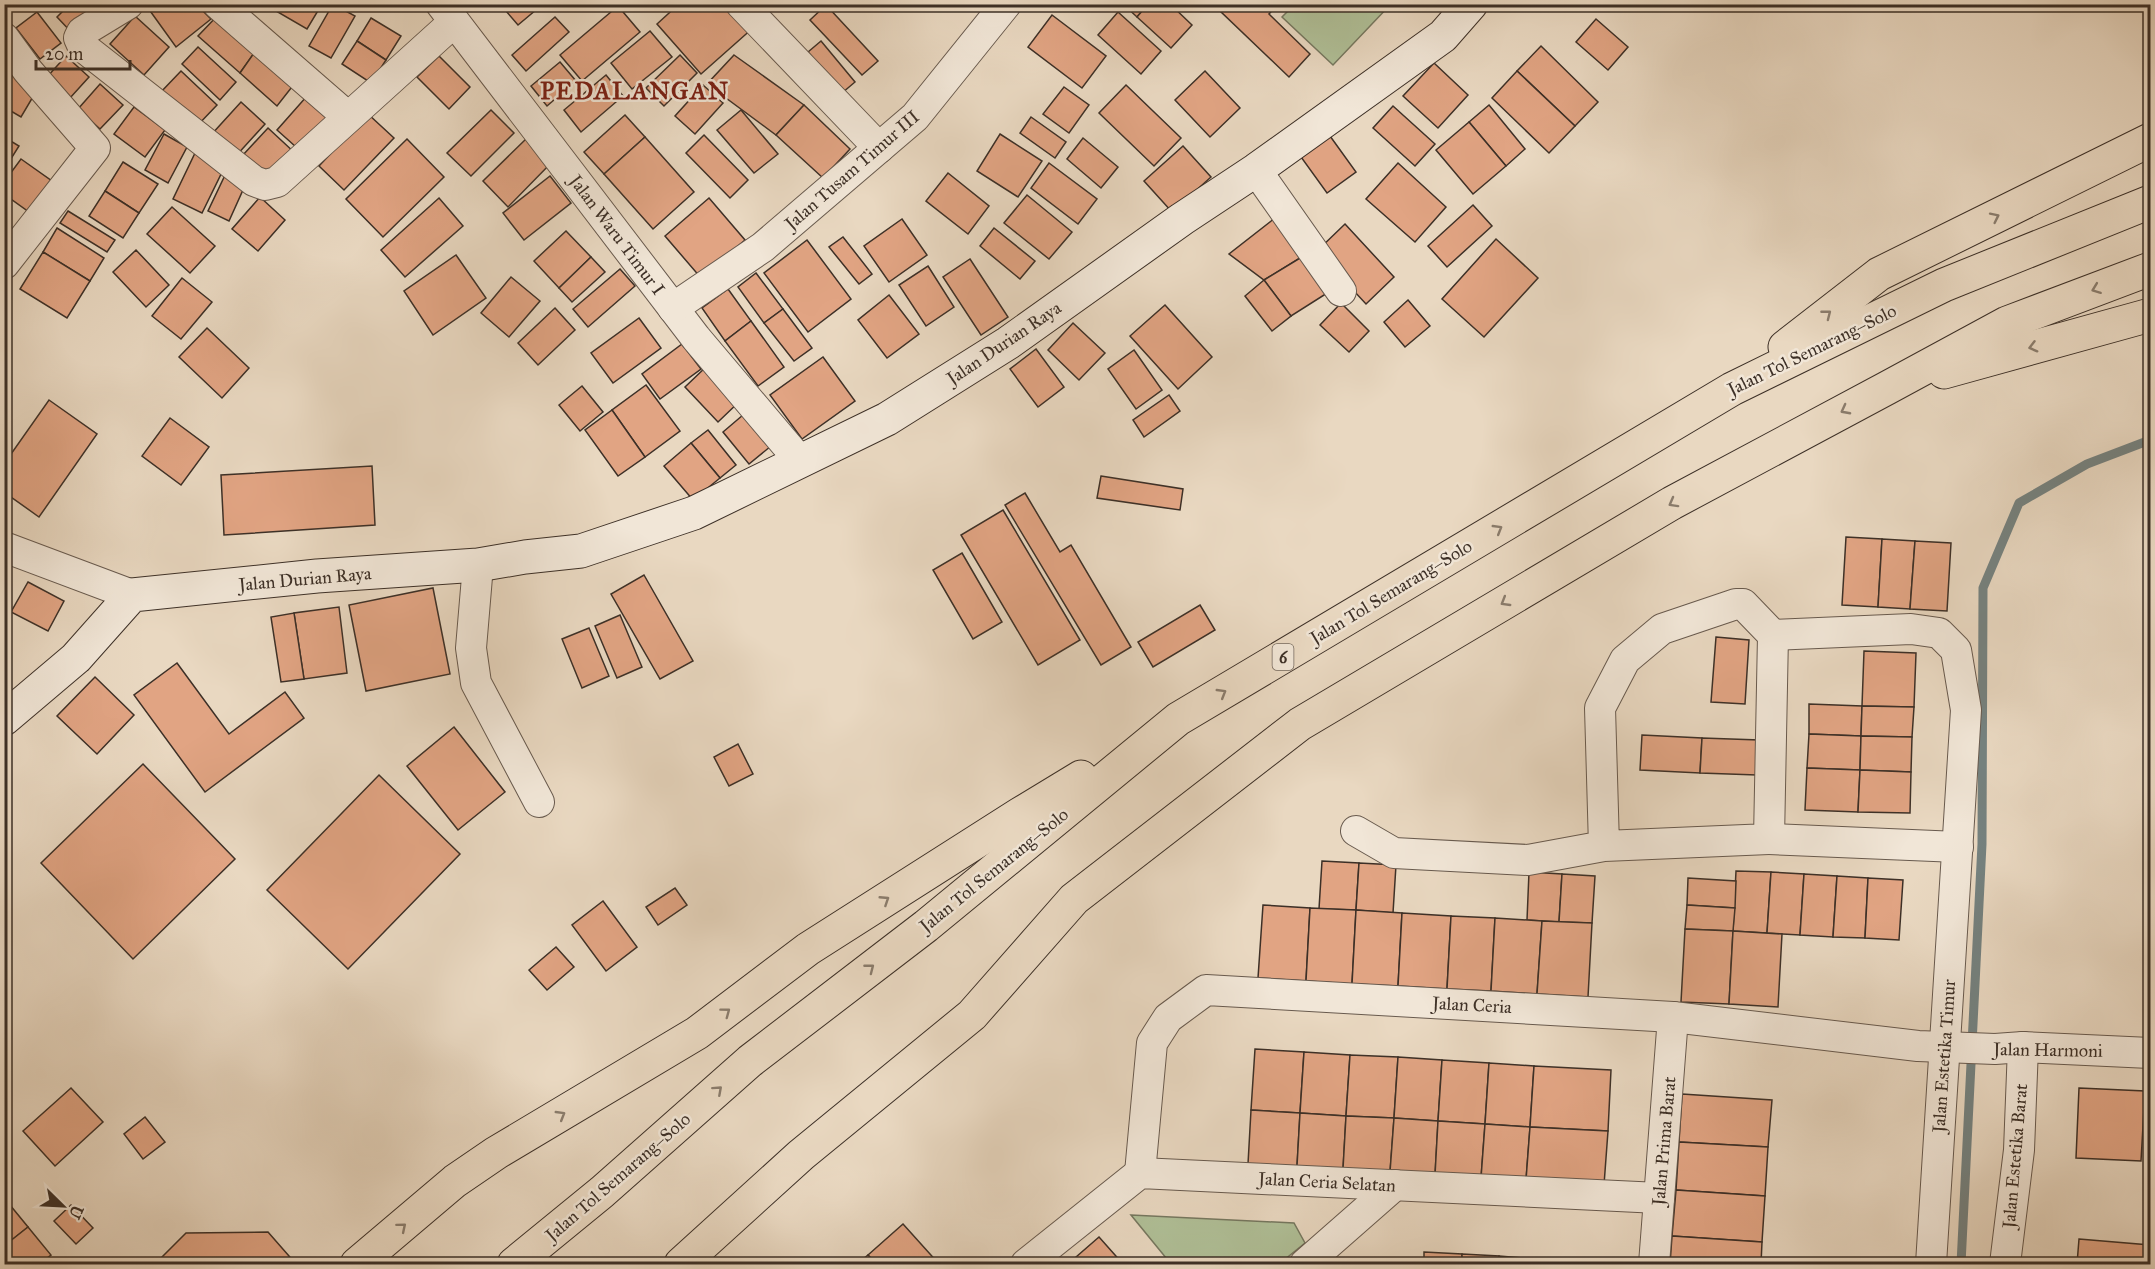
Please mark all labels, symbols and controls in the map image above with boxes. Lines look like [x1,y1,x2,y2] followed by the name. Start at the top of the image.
[36,33,130,71] scale bar
[45,43,83,65] text: 20 m
[540,76,730,106] district label: PEDALANGAN
[779,105,925,236] street label: Jalan Tusam Timur III
[563,169,670,300] street label: Jalan Waru Timur I
[1989,212,2000,224] one-way arrow
[2091,282,2102,295] one-way arrow
[941,296,1066,391] street label: Jalan Durian Raya
[1722,300,1900,402] street label: Jalan Tol Semarang–Solo
[1821,311,1832,322] one-way arrow
[2029,340,2039,352] one-way arrow
[1841,403,1851,414] one-way arrow
[1669,495,1679,507] one-way arrow
[1492,525,1502,536] one-way arrow
[1304,535,1477,651] street label: Jalan Tol Semarang–Solo
[236,562,373,597] street label: Jalan Durian Raya
[1501,595,1511,606] one-way arrow
[1272,644,1294,670] road number: 6
[1216,689,1226,700] one-way arrow
[914,803,1074,939] street label: Jalan Tol Semarang–Solo
[879,896,890,907] one-way arrow
[864,964,875,975] one-way arrow
[1928,978,1961,1135] street label: Jalan Estetika Timur
[1430,992,1513,1019] street label: Jalan Ceria
[719,1008,730,1019] one-way arrow
[1991,1038,2103,1063] street label: Jalan Harmoni
[1647,1075,1682,1208] street label: Jalan Prima Barat
[1998,1082,2033,1231] street label: Jalan Estetika Barat
[711,1086,722,1097] one-way arrow
[539,1108,696,1248] street label: Jalan Tol Semarang–Solo
[555,1110,565,1122] one-way arrow
[1256,1167,1396,1198] street label: Jalan Ceria Selatan
[33,1176,93,1236] north arrow
[65,1202,87,1222] text: U
[395,1223,406,1234] one-way arrow

